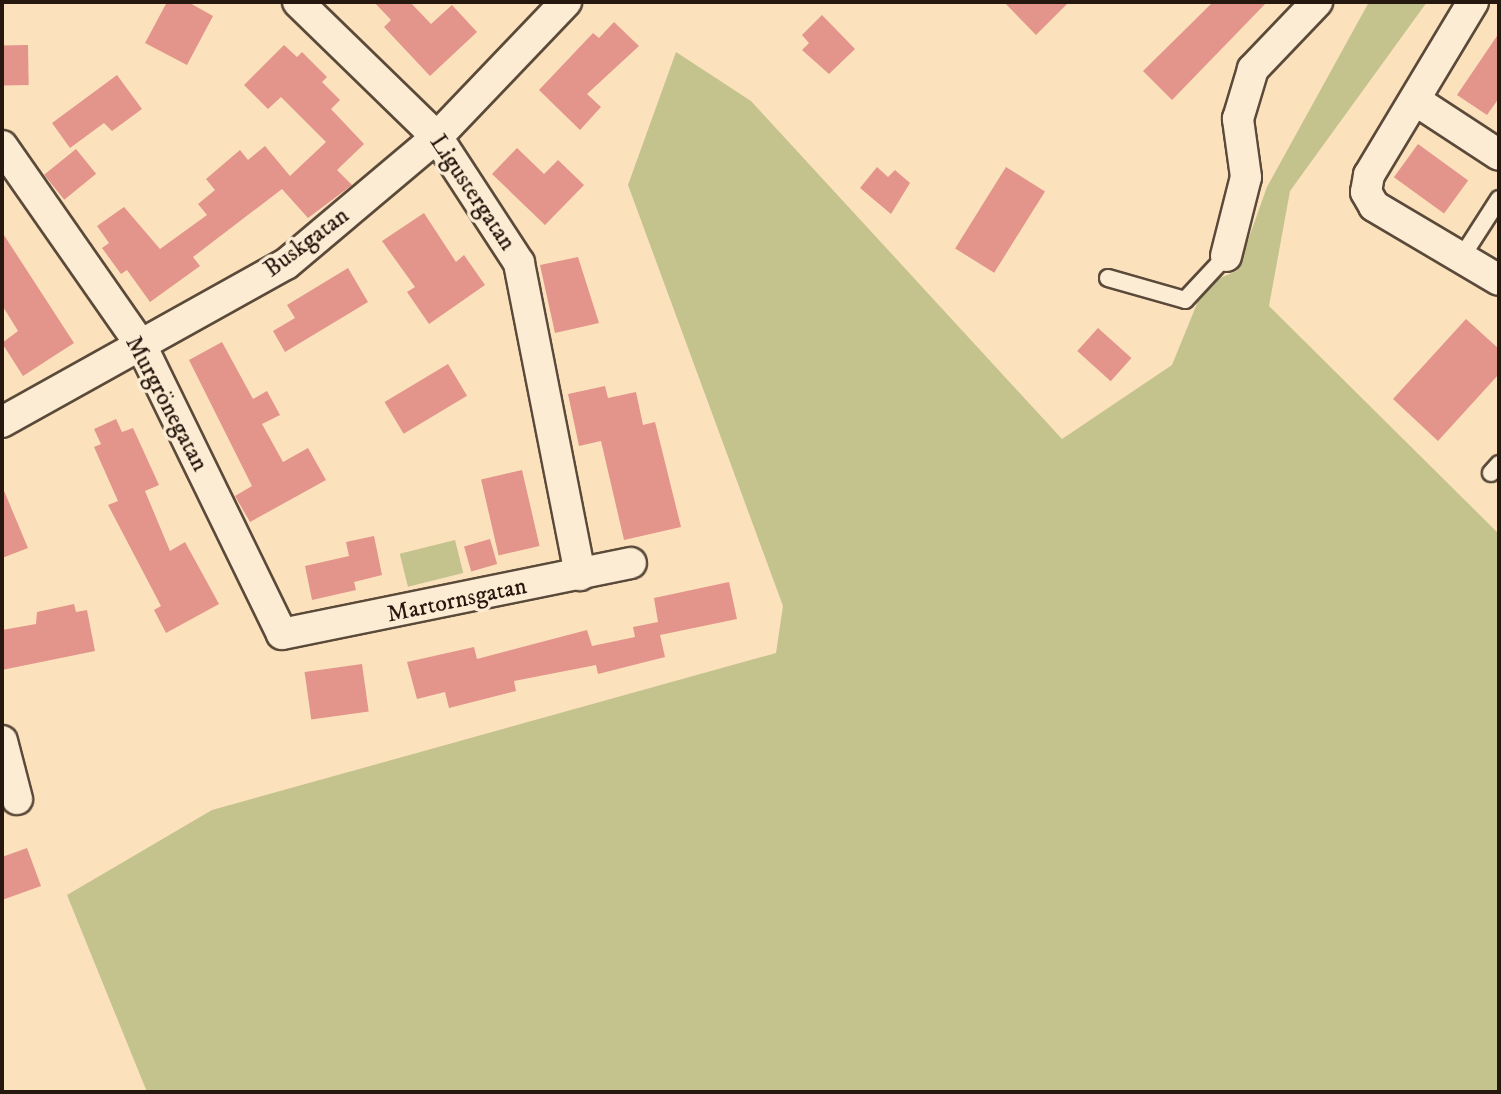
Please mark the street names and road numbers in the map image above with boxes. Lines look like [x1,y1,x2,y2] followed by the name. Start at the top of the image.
[423,130,521,256] street label: Ligustergatan
[259,202,355,284] street label: Buskgatan
[118,331,214,477] street label: Murgrönegatan
[384,572,530,630] street label: Martornsgatan

